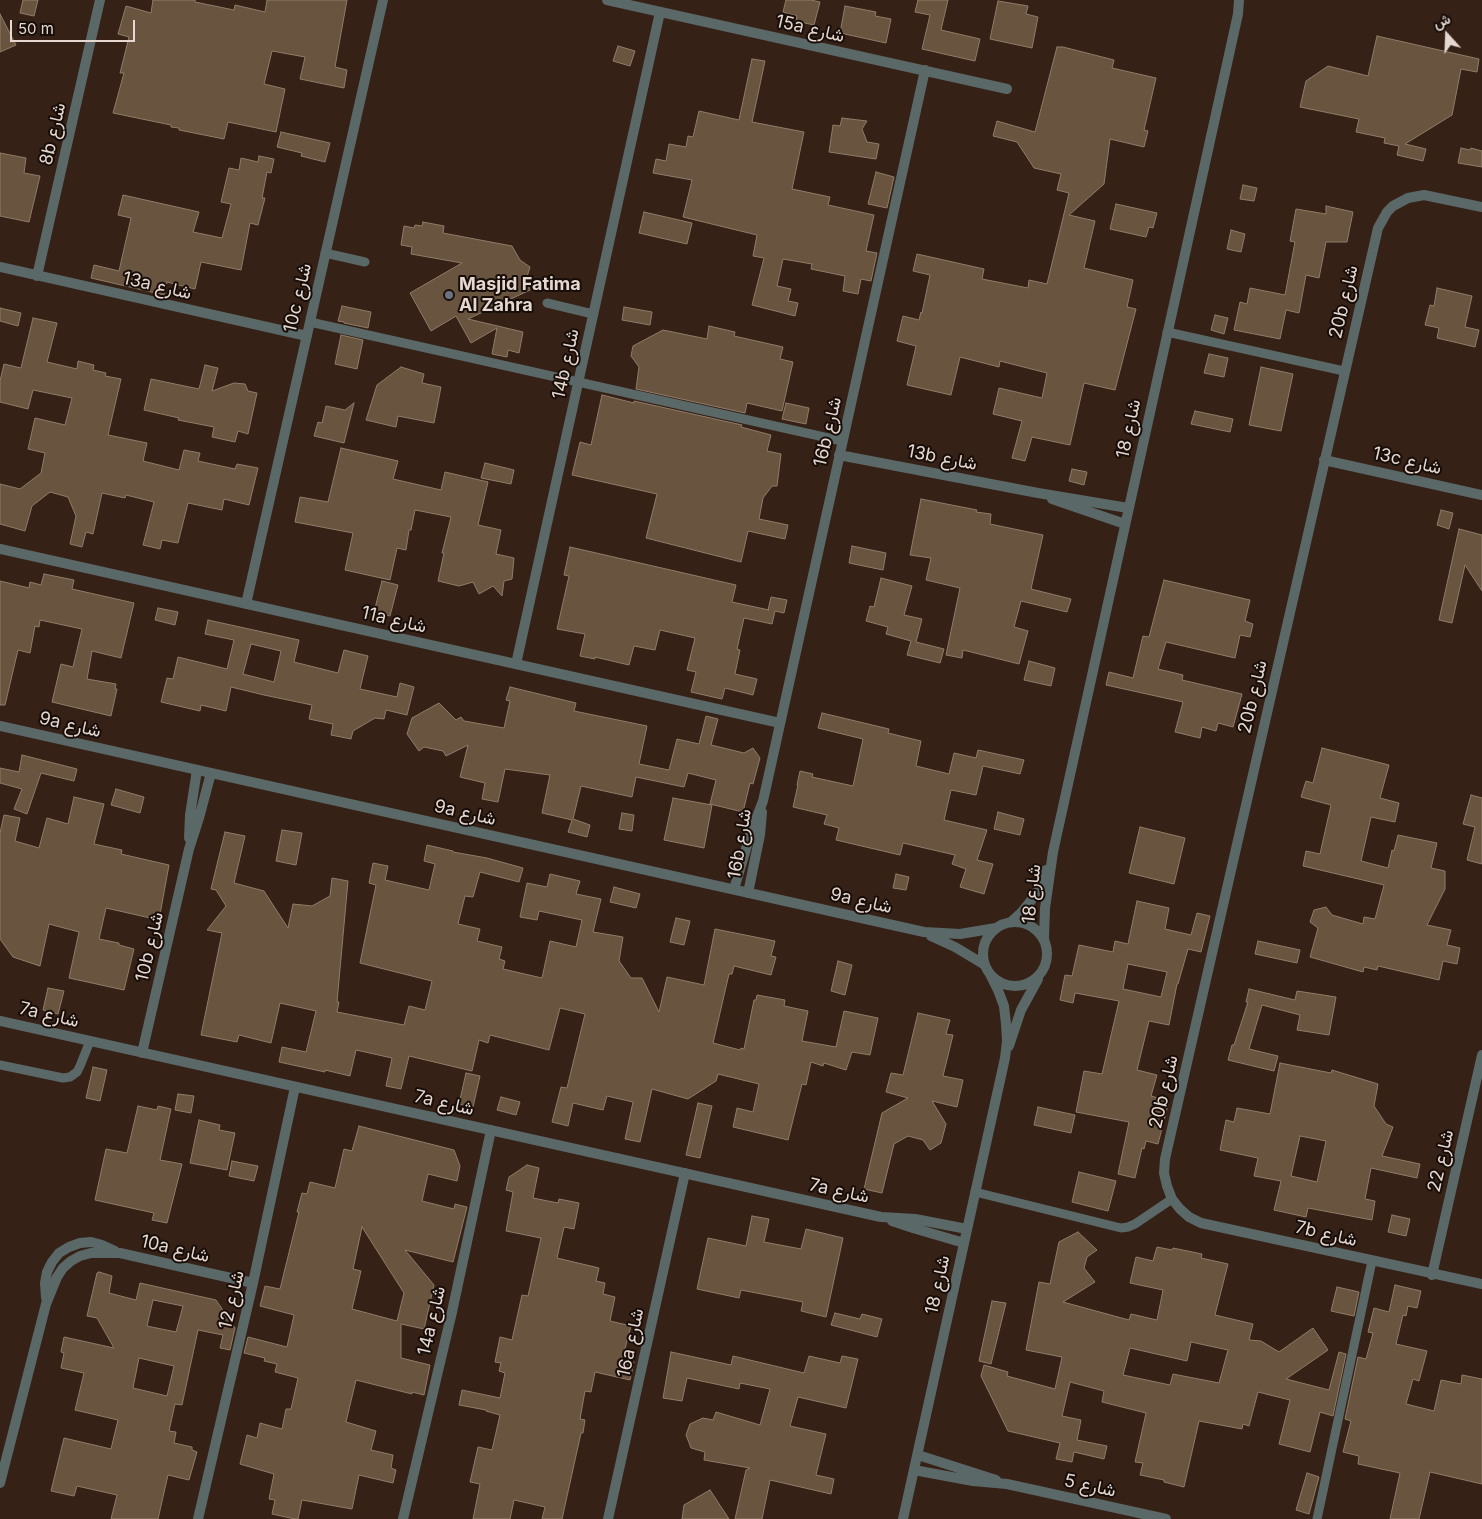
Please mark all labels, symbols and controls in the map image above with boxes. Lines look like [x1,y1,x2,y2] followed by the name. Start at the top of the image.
[12,10,138,42] scale bar
[1422,10,1472,60] north arrow
[1431,10,1453,31] text: ش
[774,11,846,47] street label: 15a شارع
[18,19,54,38] text: 50 m
[35,101,71,167] street label: 8b شارع
[280,261,316,335] street label: 10c شارع
[1325,263,1363,341] street label: 20b شارع
[121,268,193,304] street label: 13a شارع
[459,274,581,316] place label: Masjid Fatima Al Zahra
[443,289,455,301] marker: Masjid Fatima Al Zahra
[548,327,584,401] street label: 14b شارع
[810,395,846,469] street label: 16b شارع
[1112,398,1146,460] street label: شارع 18
[905,441,979,475] street label: 13b شارع
[1370,443,1444,479] street label: 13c شارع
[359,602,429,638] street label: 11a شارع
[1234,658,1272,736] street label: 20b شارع
[37,707,103,743] street label: 9a شارع
[432,795,498,831] street label: 9a شارع
[724,807,756,881] street label: 16b شارع
[1018,863,1046,925] street label: شارع 18
[828,883,894,919] street label: 9a شارع
[131,910,169,984] street label: 10b شارع
[17,998,81,1032] street label: 7a شارع
[1145,1053,1183,1131] street label: 20b شارع
[412,1086,476,1120] street label: 7a شارع
[1423,1128,1459,1194] street label: شارع 22
[807,1174,871,1208] street label: 7a شارع
[1293,1216,1359,1252] street label: 7b شارع
[138,1231,212,1267] street label: 10a شارع
[921,1254,955,1316] street label: شارع 18
[215,1269,249,1331] street label: شارع 12
[414,1284,450,1358] street label: 14a شارع
[613,1307,649,1379] street label: 16a شارع
[1062,1470,1118,1502] street label: شارع 5

